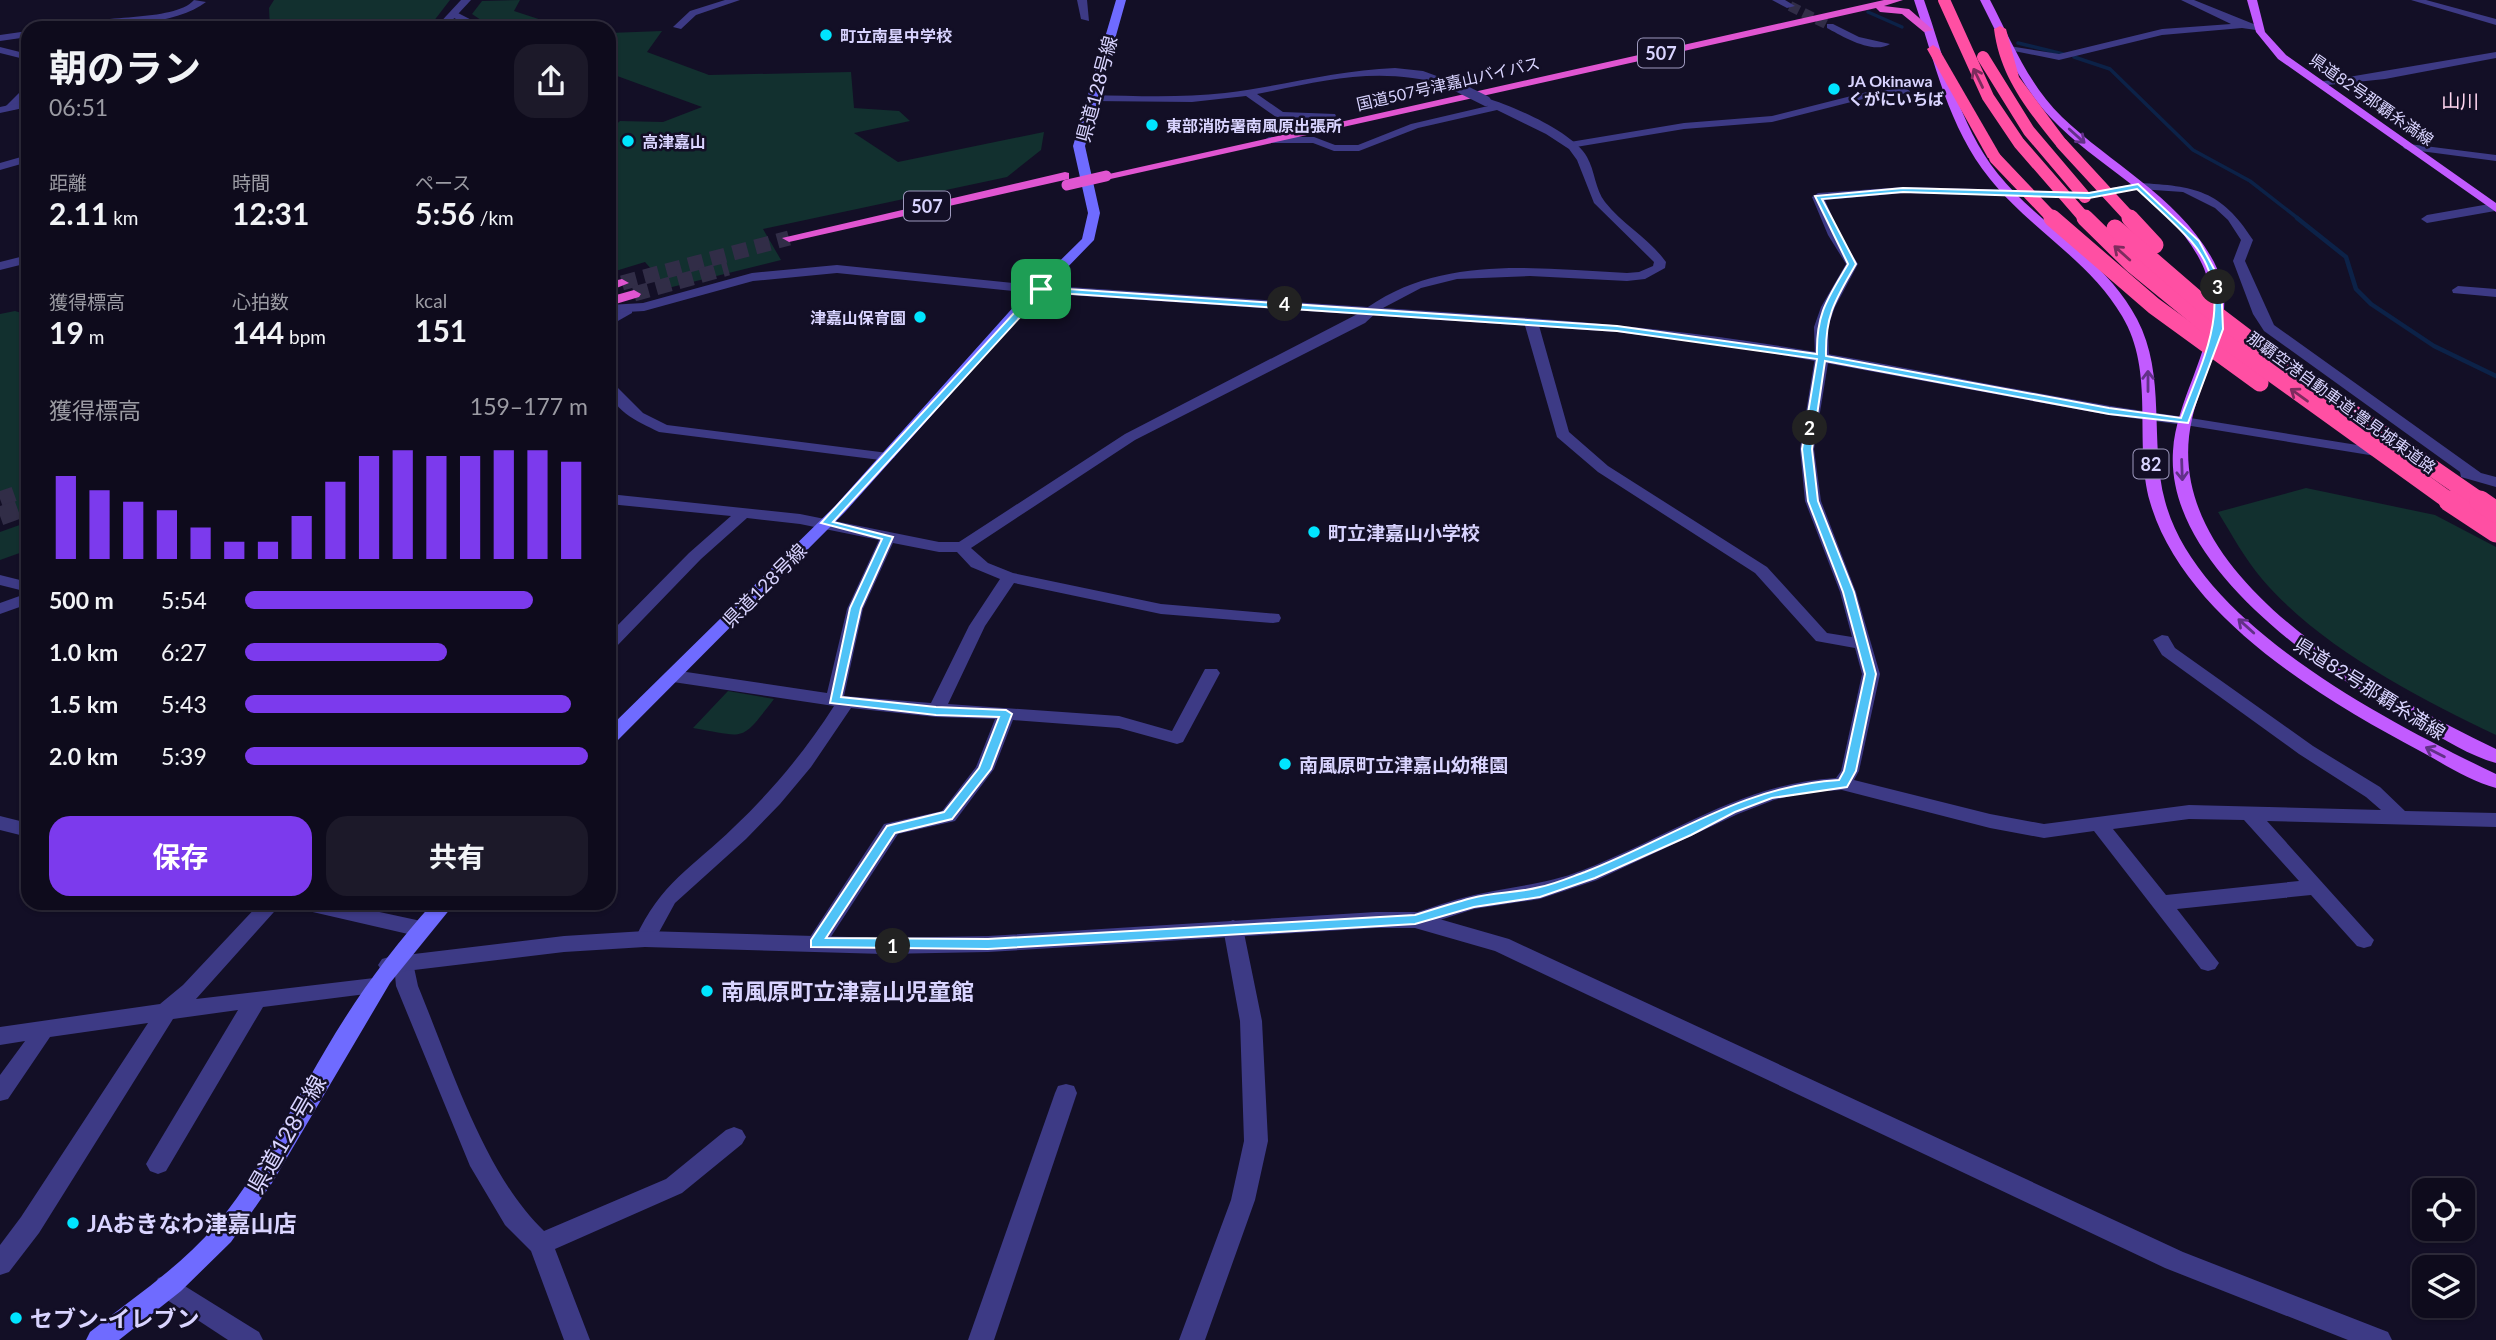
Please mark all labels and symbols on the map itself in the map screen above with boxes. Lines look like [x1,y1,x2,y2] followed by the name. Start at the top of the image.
[840,26,952,45] place label: 町立南星中学校
[818,27,834,43] marker: 町立南星中学校
[1071,33,1121,145] street label: 県道128号線
[1638,38,1684,68] road number: 507
[2307,49,2437,149] street label: 県道82号那覇糸満線
[1355,53,1541,113] street label: 国道507号津嘉山バイパス
[1971,68,1985,89] one-way arrow
[1848,71,1944,108] place label: JA Okinawa くがにいちば
[1826,81,1842,97] marker: JA Okinawa くがにいちば
[2441,89,2479,112] district label: 山川
[1166,116,1342,135] place label: 東部消防署南風原出張所
[1144,117,1160,133] marker: 東部消防署南風原出張所
[2068,128,2085,145] one-way arrow
[642,132,706,151] place label: 高津嘉山
[620,133,636,149] marker: 高津嘉山
[904,191,950,220] road number: 507
[2113,245,2131,261] one-way arrow
[1011,259,1071,319] pin
[2200,270,2236,304] pin: 3
[1268,286,1302,322] pin: 4
[810,308,906,327] place label: 津嘉山保育園
[912,309,928,325] marker: 津嘉山保育園
[2244,327,2440,477] street label: 那覇空港自動車道;豊見城東道路
[2141,369,2155,392] one-way arrow
[2290,388,2309,403] one-way arrow
[1792,410,1828,446] pin: 2
[2134,450,2168,478] road number: 82
[2175,458,2188,481] one-way arrow
[1328,521,1480,544] place label: 町立津嘉山小学校
[1306,524,1322,540] marker: 町立津嘉山小学校
[717,538,811,632] street label: 県道128号線
[2238,617,2255,634] one-way arrow
[2290,632,2450,744] street label: 県道82号那覇糸満線
[2425,745,2445,759] one-way arrow
[1299,753,1508,776] place label: 南風原町立津嘉山幼稚園
[1277,756,1293,772] marker: 南風原町立津嘉山幼稚園
[876,928,910,964] pin: 1
[721,977,974,1005] place label: 南風原町立津嘉山児童館
[699,983,715,999] marker: 南風原町立津嘉山児童館
[241,1070,331,1198] street label: 県道128号線
[87,1209,297,1237] place label: JAおきなわ津嘉山店
[65,1215,81,1231] marker: JAおきなわ津嘉山店
[30,1304,200,1332] place label: セブン-イレブン
[8,1310,24,1326] marker: セブン-イレブン

